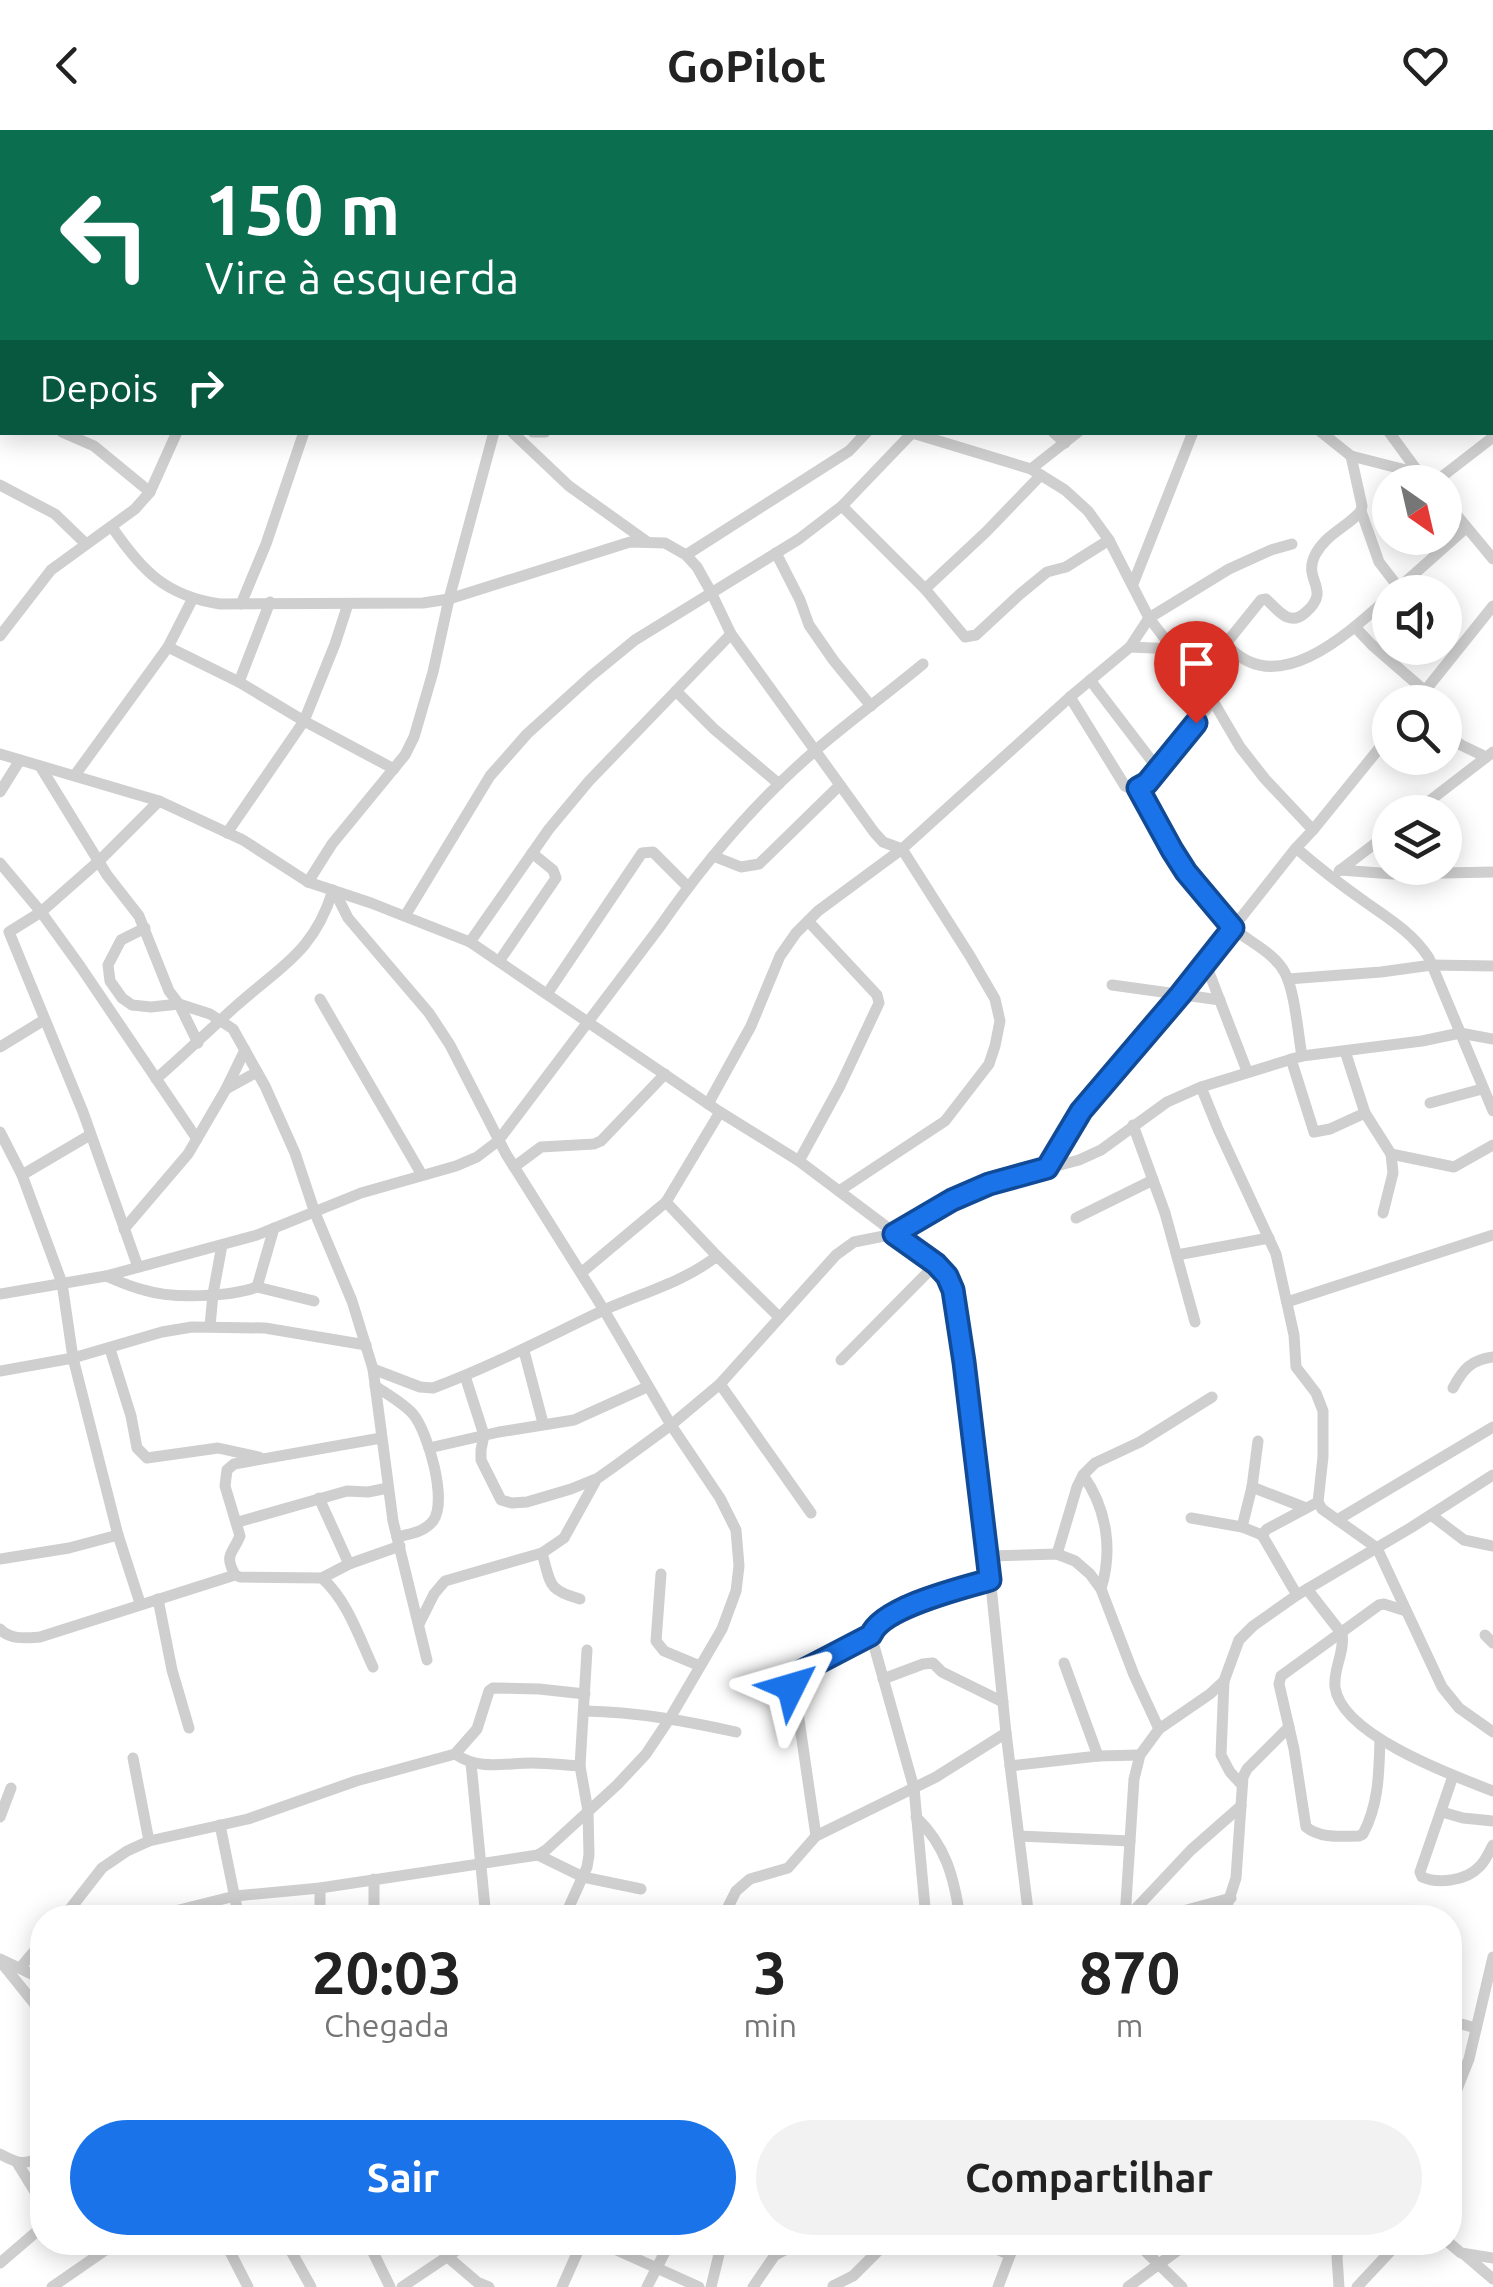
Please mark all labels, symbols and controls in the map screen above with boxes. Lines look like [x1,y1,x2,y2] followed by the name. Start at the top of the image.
[40,38,95,93] icon: back
[1398,38,1453,93] icon: heart
[667,40,826,91] text: GoPilot
[40,170,170,300] icon: left
[205,170,400,248] text: 150 m
[205,252,519,303] text: Vire à esquerda
[178,360,233,415] icon: right
[40,367,158,409] text: Depois
[1372,465,1462,555] north arrow
[1372,465,1462,885] map controls
[1372,575,1462,665] button: sound
[1154,621,1239,724] pin
[1169,636,1224,691] icon: arrive
[1372,685,1462,775] button: search
[1372,795,1462,885] button: layers
[739,1635,843,1739] position arrow
[312,1938,462,2005] text: 20:03
[753,1938,787,2005] text: 3
[1079,1938,1180,2005] text: 870
[324,2007,450,2043] text: Chegada
[743,2007,797,2043] text: min
[1116,2007,1143,2043] text: m
[70,2120,736,2235] button: Sair
[756,2120,1422,2235] button: Compartilhar

